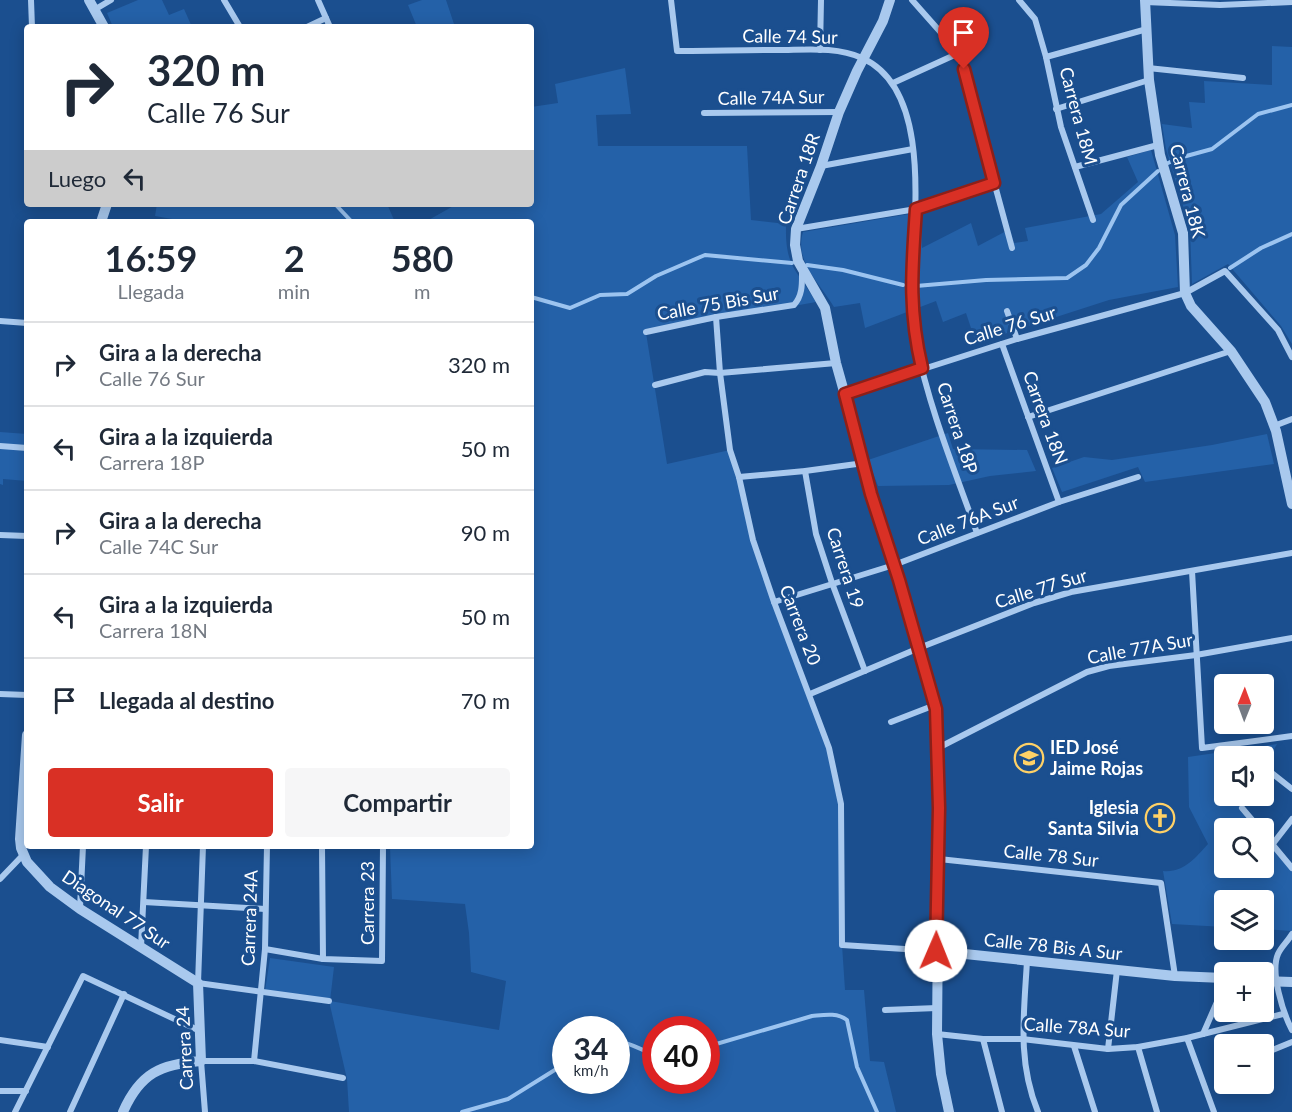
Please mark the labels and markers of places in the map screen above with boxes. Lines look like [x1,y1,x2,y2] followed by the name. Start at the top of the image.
[938,7,989,69] pin
[1050,736,1143,779] place label: IED José Jaime Rojas
[1013,742,1045,774] school or university icon: IED José Jaime Rojas
[1048,796,1139,839] place label: Iglesia Santa Silvia
[1144,802,1176,834] church icon: Iglesia Santa Silvia

